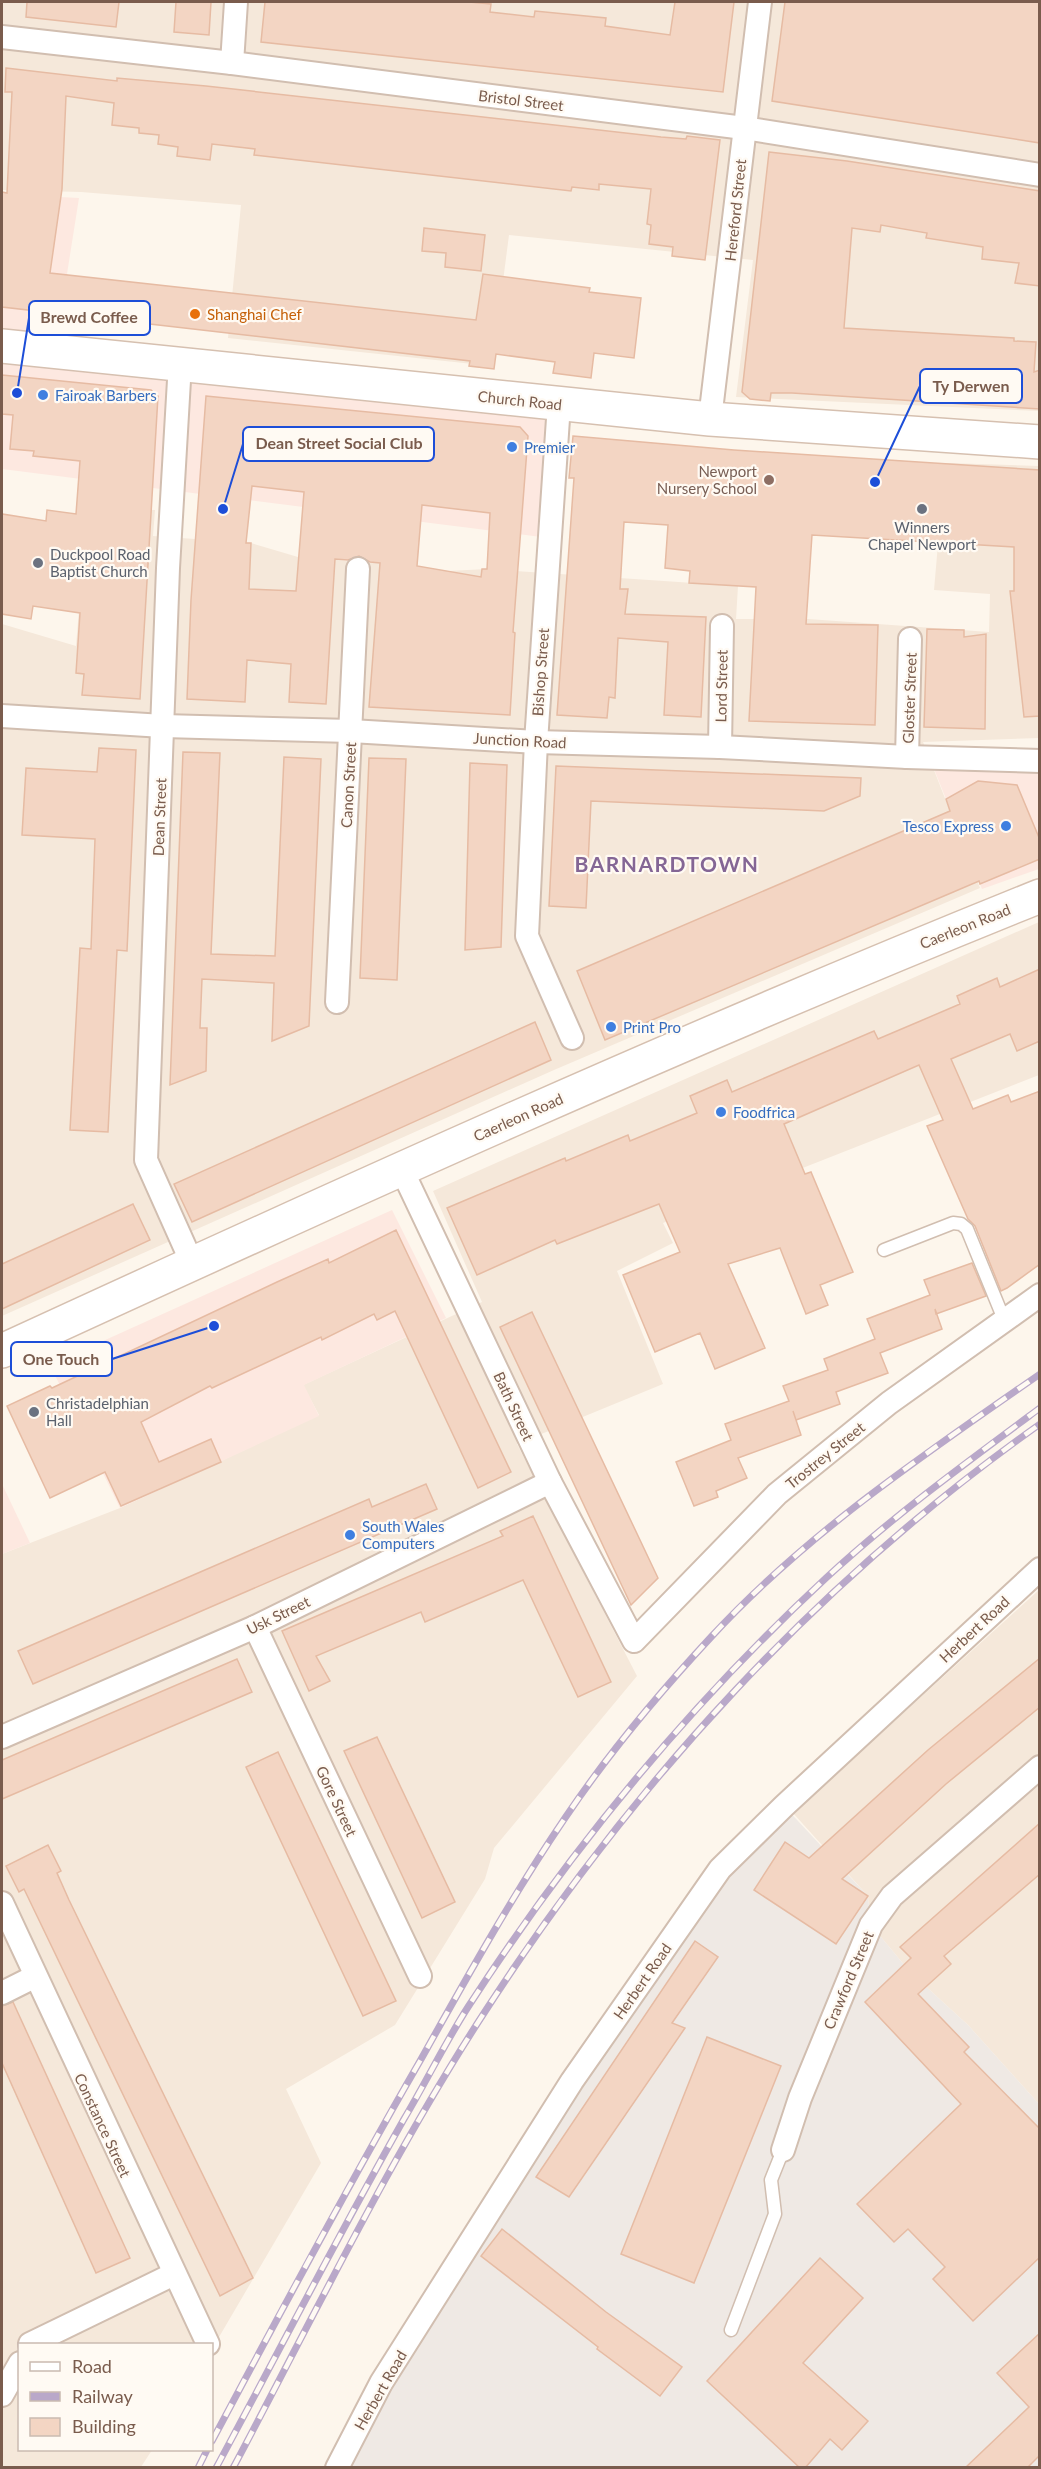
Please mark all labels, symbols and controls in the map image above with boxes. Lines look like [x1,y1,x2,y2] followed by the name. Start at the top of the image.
[477,86,565,114] street label: Bristol Street
[721,157,749,262] street label: Hereford Street
[29,301,150,335] callout: Brewd Coffee
[207,305,303,323] place label: Shanghai Chef
[40,307,138,326] text: Brewd Coffee
[188,307,202,321] marker: Shanghai Chef
[920,369,1022,403] callout: Ty Derwen
[932,376,1010,395] text: Ty Derwen
[55,386,157,404] place label: Fairoak Barbers
[477,387,563,413] street label: Church Road
[36,388,50,402] marker: Fairoak Barbers
[243,427,434,461] callout: Dean Street Social Club
[256,433,422,452] text: Dean Street Social Club
[524,438,576,456] place label: Premier
[505,440,519,454] marker: Premier
[657,462,758,497] place label: Newport Nursery School
[762,473,776,487] marker: Newport Nursery School
[915,502,929,516] marker: Winners Chapel Newport
[868,518,977,553] place label: Winners Chapel Newport
[50,545,151,580] place label: Duckpool Road Baptist Church
[31,556,45,570] marker: Duckpool Road Baptist Church
[528,627,552,717] street label: Bishop Street
[711,649,731,722] street label: Lord Street
[898,652,920,744] street label: Gloster Street
[473,729,567,751] street label: Junction Road
[337,741,359,828] street label: Canon Street
[149,777,169,856] street label: Dean Street
[903,817,994,835] place label: Tesco Express
[999,819,1013,833] marker: Tesco Express
[575,851,759,876] district label: BARNARDTOWN
[917,900,1013,952] street label: Caerleon Road
[623,1018,681,1036] place label: Print Pro
[604,1020,618,1034] marker: Print Pro
[470,1089,566,1145] street label: Caerleon Road
[733,1103,795,1121] place label: Foodfrica
[714,1105,728,1119] marker: Foodfrica
[11,1342,112,1376] callout: One Touch
[23,1349,99,1368] text: One Touch
[490,1369,538,1444] street label: Bath Street
[46,1394,149,1429] place label: Christadelphian Hall
[27,1405,41,1419] marker: Christadelphian Hall
[782,1417,869,1492] street label: Trostrey Street
[362,1517,444,1552] place label: South Wales Computers
[343,1528,357,1542] marker: South Wales Computers
[243,1592,313,1638] street label: Usk Street
[935,1592,1013,1666] street label: Herbert Road
[313,1763,361,1840] street label: Gore Street
[819,1928,877,2032] street label: Crawford Street
[609,1939,675,2023] street label: Herbert Road
[71,2070,135,2180] street label: Constance Street
[18,2343,213,2451] legend
[350,2347,410,2433] street label: Herbert Road
[72,2355,112,2377] text: Road
[72,2385,133,2407] text: Railway
[72,2415,136,2437] text: Building

